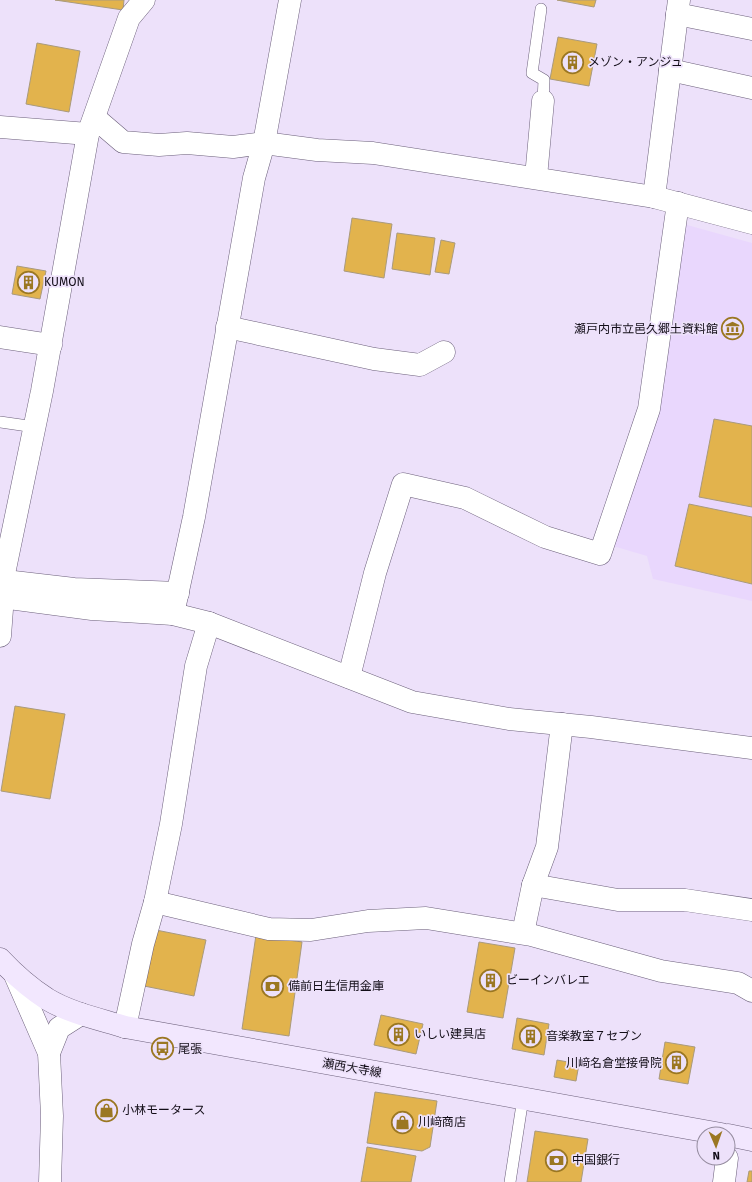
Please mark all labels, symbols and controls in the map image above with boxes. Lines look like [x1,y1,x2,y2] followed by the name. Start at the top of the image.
[560,49,586,75] building icon: メゾン・アンジュ
[588,55,683,69] place label: メゾン・アンジュ
[16,269,42,295] building icon: KUMON
[44,275,85,289] place label: KUMON
[720,316,746,342] museum icon: 瀬戸内市立邑久郷土資料館
[574,322,718,336] place label: 瀬戸内市立邑久郷土資料館
[478,967,504,993] building icon: ビーインバレエ
[259,973,285,999] bank icon: 備前日生信用金庫
[506,973,590,987] place label: ビーインバレエ
[288,979,384,993] place label: 備前日生信用金庫
[386,1021,412,1047] building icon: いしい建具店
[518,1023,544,1049] building icon: 音楽教室７セブン
[414,1027,486,1041] place label: いしい建具店
[546,1029,642,1043] place label: 音楽教室７セブン
[149,1036,175,1062] bus stop icon: 尾張
[178,1042,202,1056] place label: 尾張
[664,1050,690,1076] building icon: 川﨑名倉堂接骨院
[321,1056,383,1080] street label: 瀬西大寺線
[566,1056,662,1070] place label: 川﨑名倉堂接骨院
[94,1097,120,1123] shop icon: 小林モータース
[122,1103,205,1117] place label: 小林モータース
[389,1109,415,1135] shop icon: 川﨑商店
[418,1115,466,1129] place label: 川﨑商店
[696,1126,736,1166] north arrow
[544,1147,570,1173] bank icon: 中国銀行
[712,1149,720,1162] text: N
[572,1153,620,1167] place label: 中国銀行

